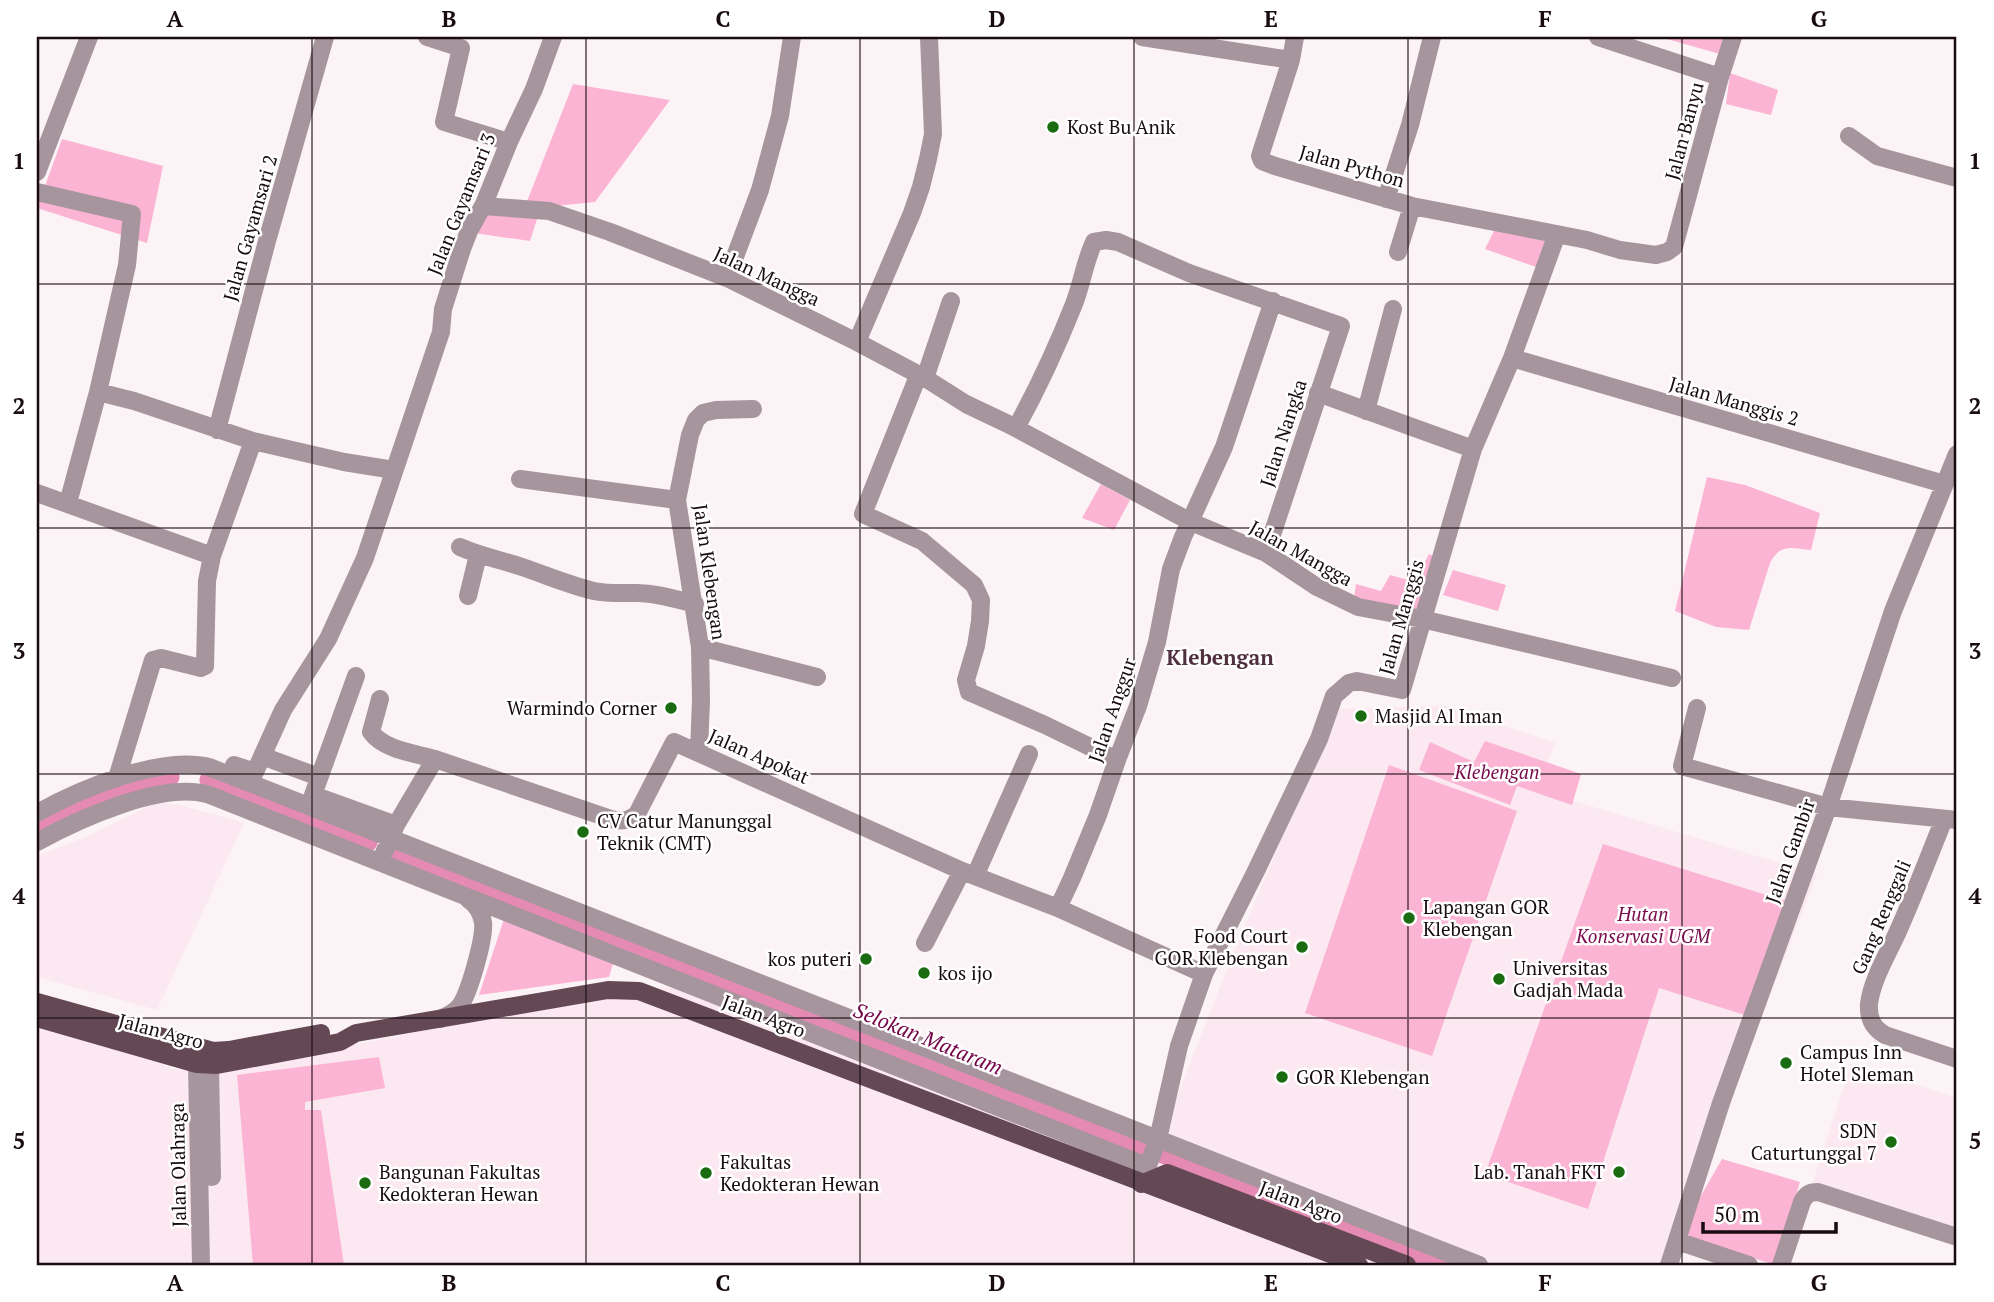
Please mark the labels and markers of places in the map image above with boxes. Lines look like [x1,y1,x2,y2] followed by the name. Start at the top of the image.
[1067,114,1176,139] place label: Kost Bu Anik
[1045,119,1061,135] marker: Kost Bu Anik
[507,695,658,720] place label: Warmindo Corner
[663,700,679,716] marker: Warmindo Corner
[1375,703,1503,728] place label: Masjid Al Iman
[1353,708,1369,724] marker: Masjid Al Iman
[597,808,772,855] place label: CV Catur Manunggal Teknik (CMT)
[575,824,591,840] marker: CV Catur Manunggal Teknik (CMT)
[1423,894,1549,941] place label: Lapangan GOR Klebengan
[1401,910,1417,926] marker: Lapangan GOR Klebengan
[1155,923,1288,970] place label: Food Court GOR Klebengan
[1294,939,1310,955] marker: Food Court GOR Klebengan
[768,946,852,971] place label: kos puteri
[858,951,874,967] marker: kos puteri
[1513,955,1624,1002] place label: Universitas Gadjah Mada
[938,960,993,985] place label: kos ijo
[916,965,932,981] marker: kos ijo
[1491,971,1507,987] marker: Universitas Gadjah Mada
[1800,1039,1914,1086] place label: Campus Inn Hotel Sleman
[1778,1055,1794,1071] marker: Campus Inn Hotel Sleman
[1296,1064,1429,1089] place label: GOR Klebengan
[1274,1069,1290,1085] marker: GOR Klebengan
[1751,1118,1877,1165] place label: SDN Caturtunggal 7
[1883,1134,1899,1150] marker: SDN Caturtunggal 7
[720,1149,879,1196] place label: Fakultas Kedokteran Hewan
[379,1159,540,1206] place label: Bangunan Fakultas Kedokteran Hewan
[1474,1159,1605,1184] place label: Lab. Tanah FKT
[1611,1164,1627,1180] marker: Lab. Tanah FKT
[698,1165,714,1181] marker: Fakultas Kedokteran Hewan
[357,1175,373,1191] marker: Bangunan Fakultas Kedokteran Hewan

